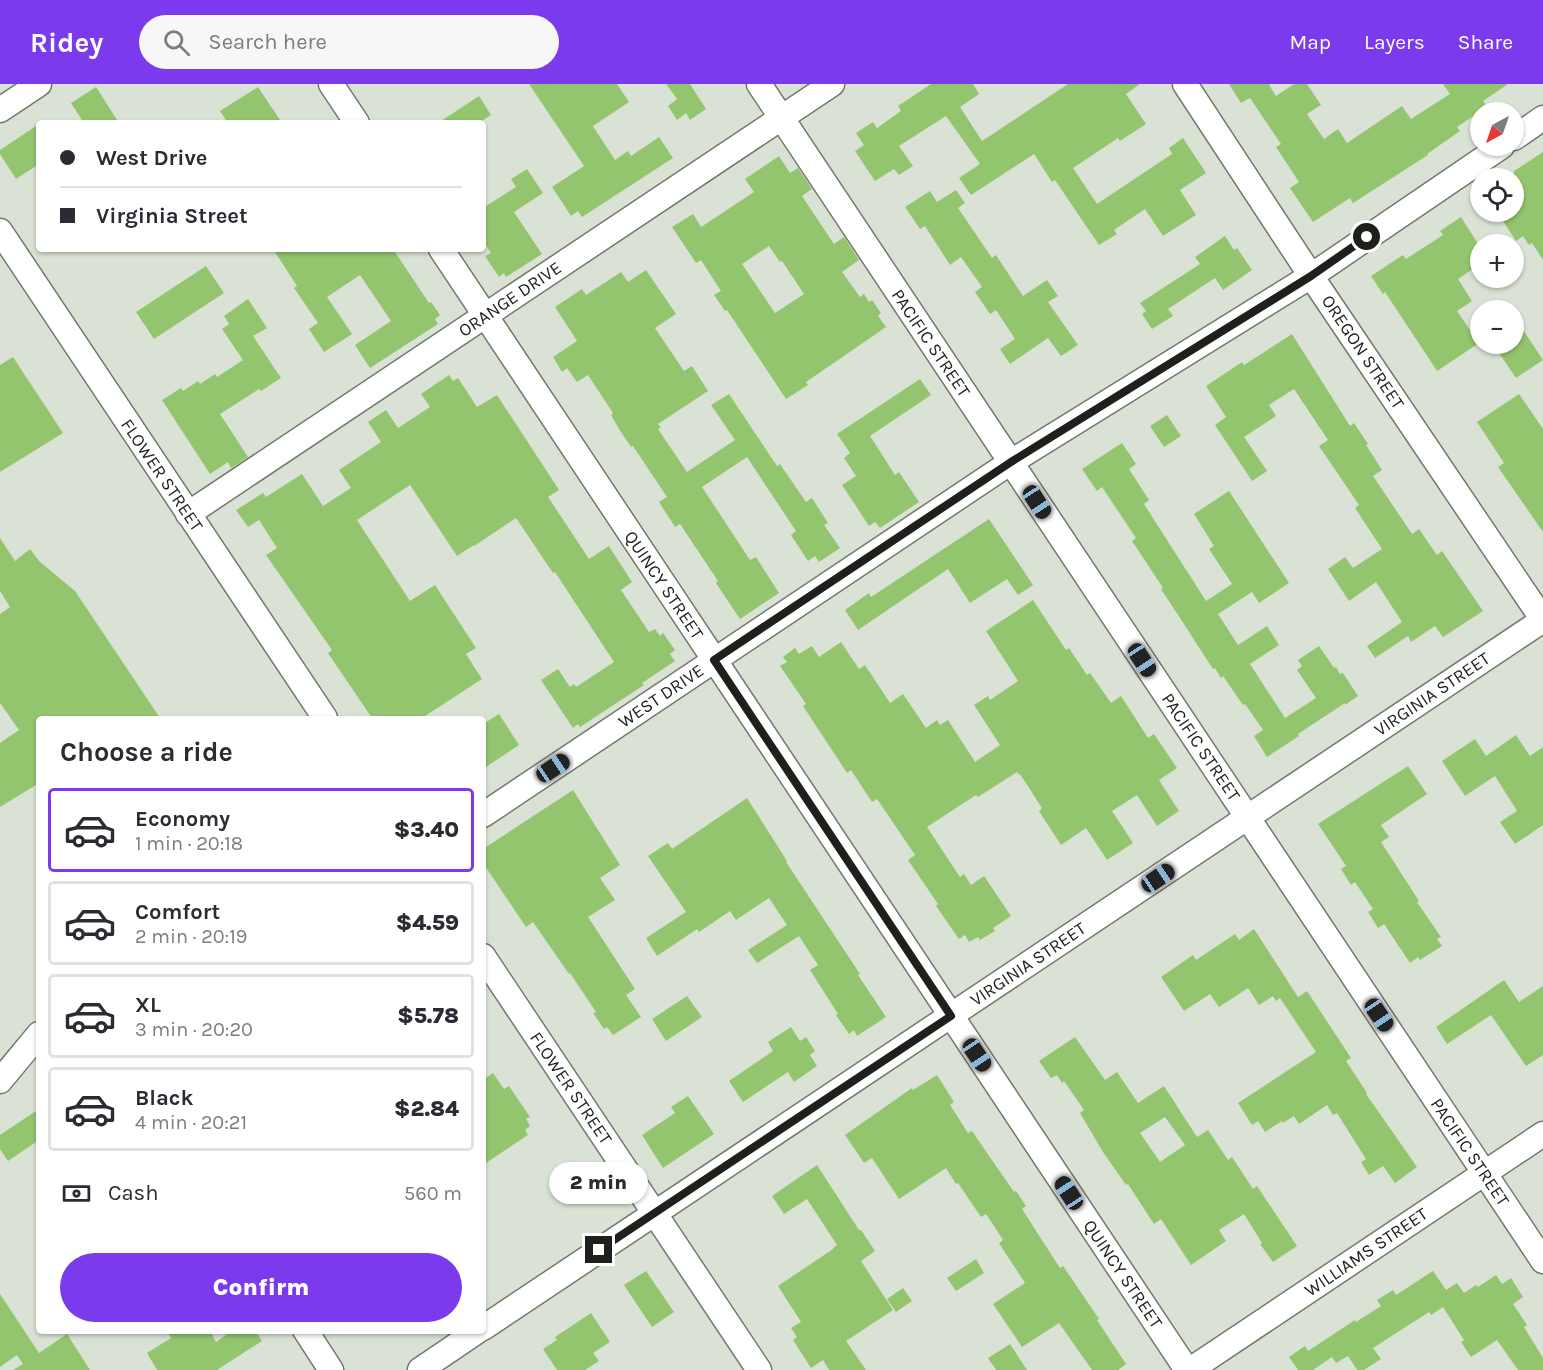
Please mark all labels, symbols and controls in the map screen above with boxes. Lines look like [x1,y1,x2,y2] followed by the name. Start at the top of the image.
[139,15,559,69] search box
[30,26,103,59] text: Ridey
[160,26,193,59] icon: search
[208,29,327,55] text: Search here
[1289,30,1331,54] text: Map
[1364,30,1425,54] text: Layers
[1458,30,1513,54] text: Share
[1470,102,1524,156] north arrow
[1470,102,1524,354] map controls
[96,145,207,171] text: West Drive
[1470,168,1524,222] button: locate
[96,203,248,229] text: Virginia Street
[1353,223,1380,250] route start
[1470,234,1524,288] button: +
[454,256,566,342] street label: ORANGE DRIVE
[887,285,975,401] street label: PACIFIC STREET
[1317,291,1409,413] street label: OREGON STREET
[1470,300,1524,354] button: −
[116,414,208,536] street label: FLOWER STREET
[1020,482,1054,522] car
[620,527,708,643] street label: QUINCY STREET
[1125,640,1159,680] car
[1370,647,1494,741] street label: VIRGINIA STREET
[614,659,708,733] street label: WEST DRIVE
[1157,689,1245,805] street label: PACIFIC STREET
[60,736,233,768] text: Choose a ride
[533,750,573,786] car
[63,803,117,857] icon: car
[135,806,230,832] text: Economy
[394,817,459,843] text: $3.40
[135,832,243,855] text: 1 min · 20:18
[1138,860,1178,896] car
[63,896,117,950] icon: car
[135,899,220,925] text: Comfort
[396,910,459,936] text: $4.59
[966,917,1090,1011] street label: VIRGINIA STREET
[135,925,247,948] text: 2 min · 20:19
[63,989,117,1043] icon: car
[135,992,161,1018] text: XL
[1361,995,1397,1035] car
[397,1003,459,1029] text: $5.78
[135,1018,253,1041] text: 3 min · 20:20
[525,1027,617,1149] street label: FLOWER STREET
[959,1035,995,1075] car
[63,1082,117,1136] icon: car
[135,1085,194,1111] text: Black
[1426,1094,1514,1210] street label: PACIFIC STREET
[394,1096,459,1122] text: $2.84
[135,1111,247,1134] text: 4 min · 20:21
[550,1163,648,1205] callout: 2 min
[570,1171,627,1194] text: 2 min
[1052,1173,1086,1213] car
[60,1177,93,1210] icon: cash
[108,1180,158,1206] text: Cash
[404,1182,462,1205] text: 560 m
[1300,1203,1432,1301] street label: WILLIAMS STREET
[1079,1216,1167,1332] street label: QUINCY STREET
[585,1236,612,1263] route end
[60,1253,462,1322] button: Confirm

